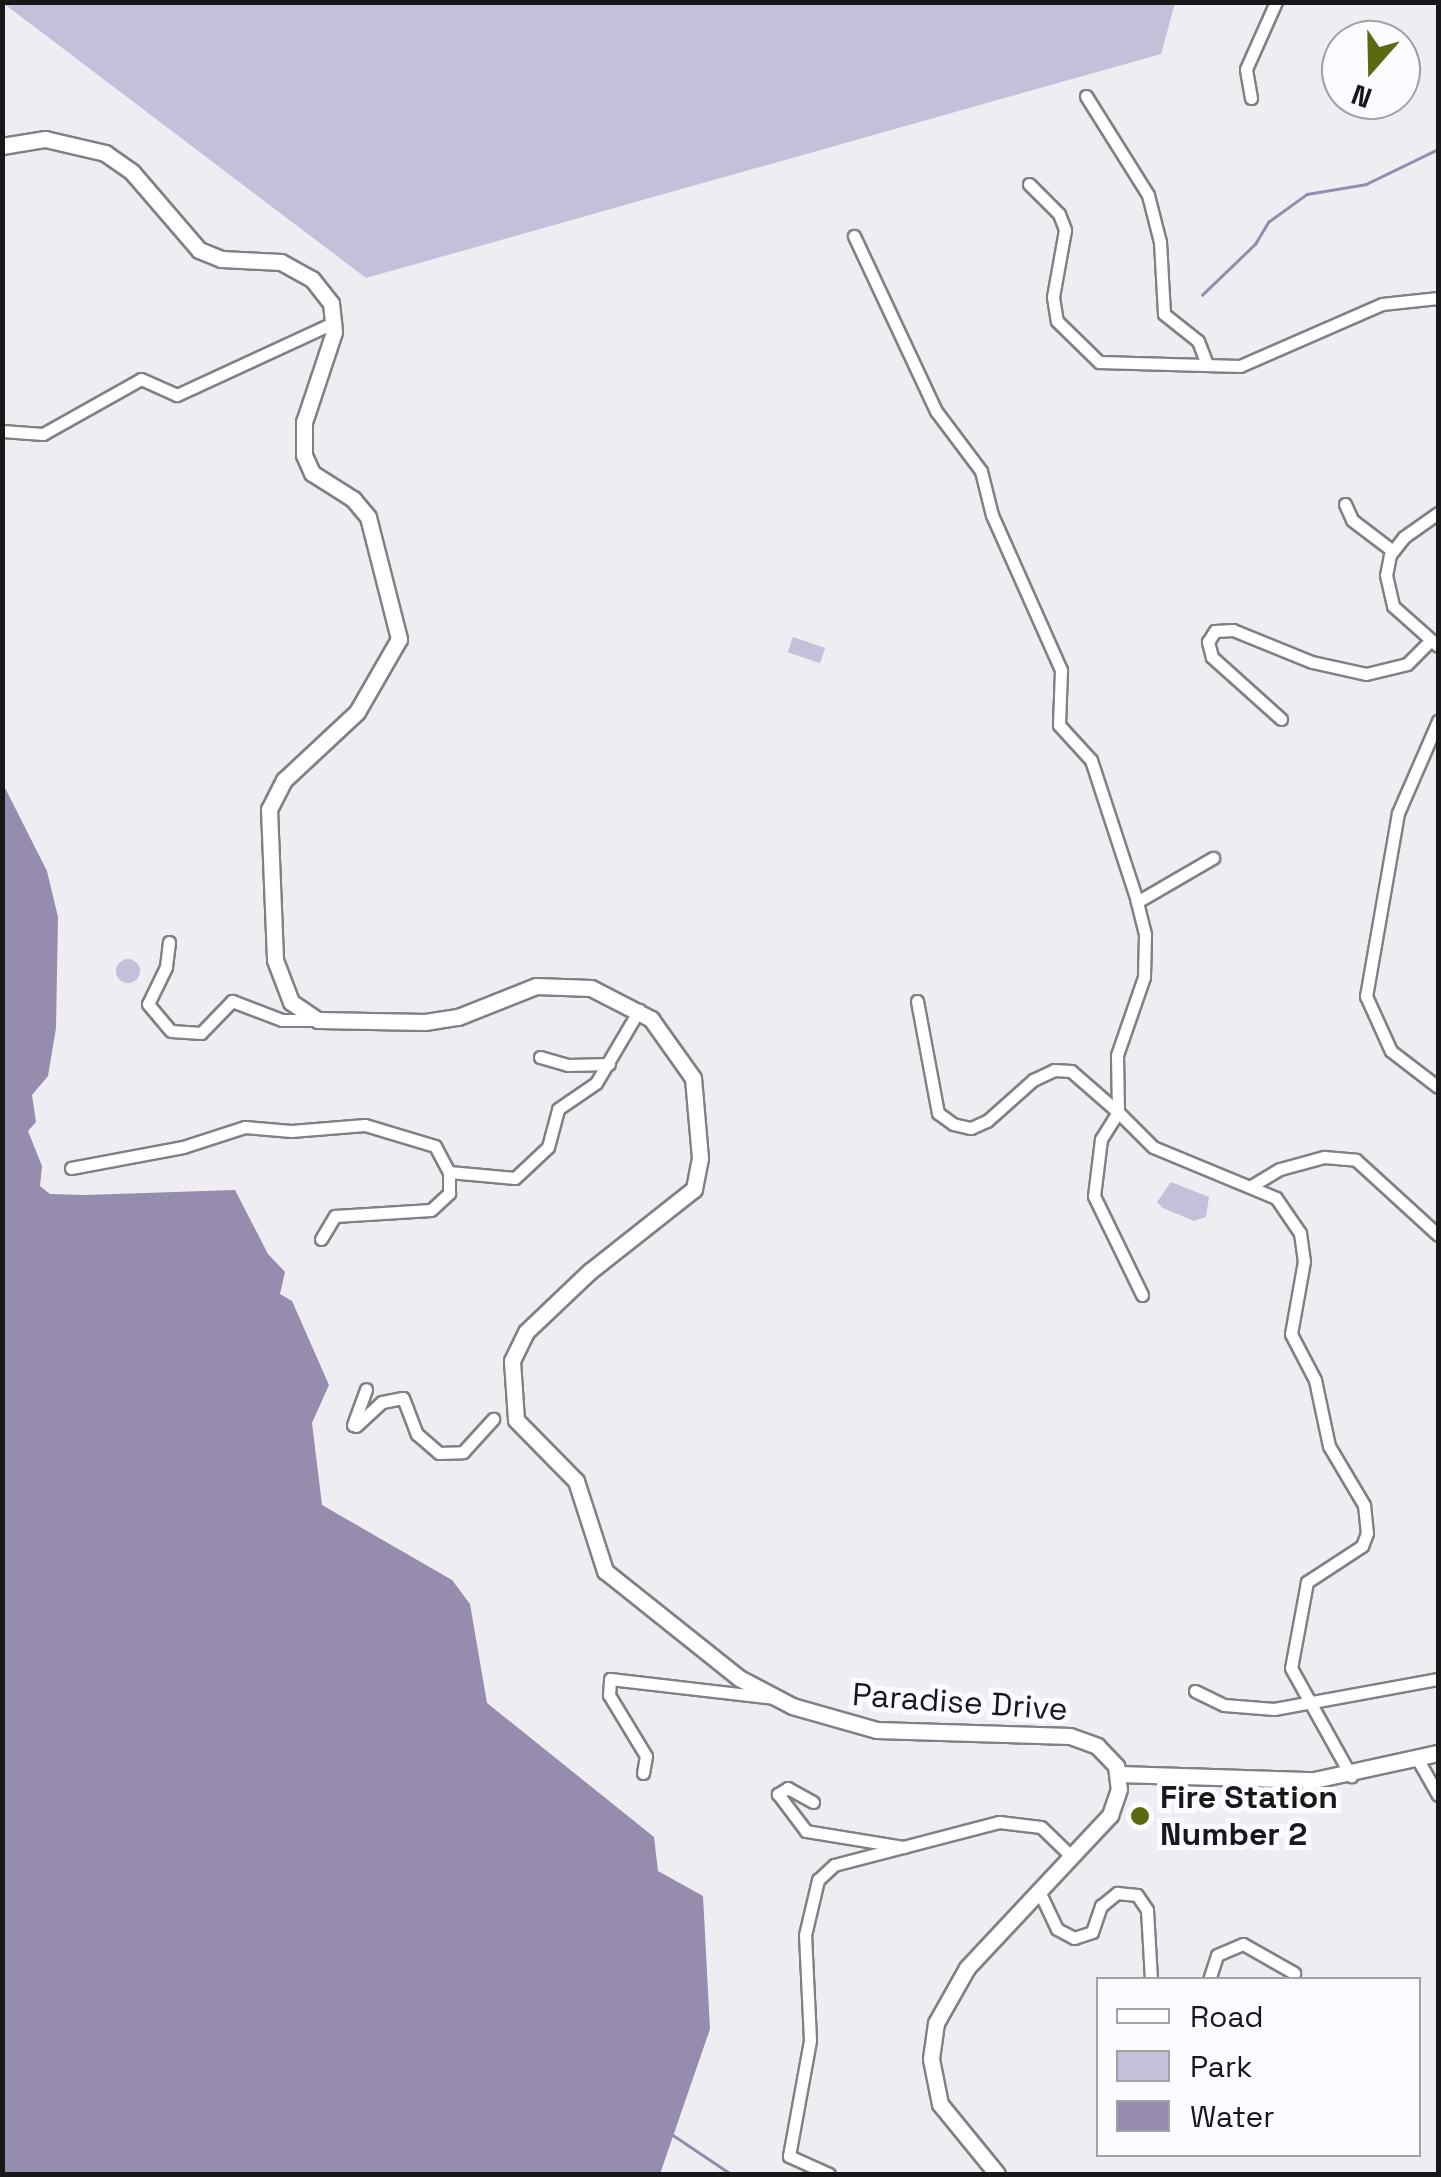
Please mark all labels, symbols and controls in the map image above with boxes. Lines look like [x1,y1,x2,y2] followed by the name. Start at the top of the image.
[1321,20,1421,120] north arrow
[1346,76,1376,116] text: N
[851,1675,1069,1729] street label: Paradise Drive
[1160,1779,1338,1854] place label: Fire Station Number 2
[1129,1805,1151,1827] marker: Fire Station Number 2
[1096,1977,1421,2157] legend
[1190,1997,1264,2036] text: Road
[1190,2047,1252,2086] text: Park
[1190,2097,1275,2136] text: Water

